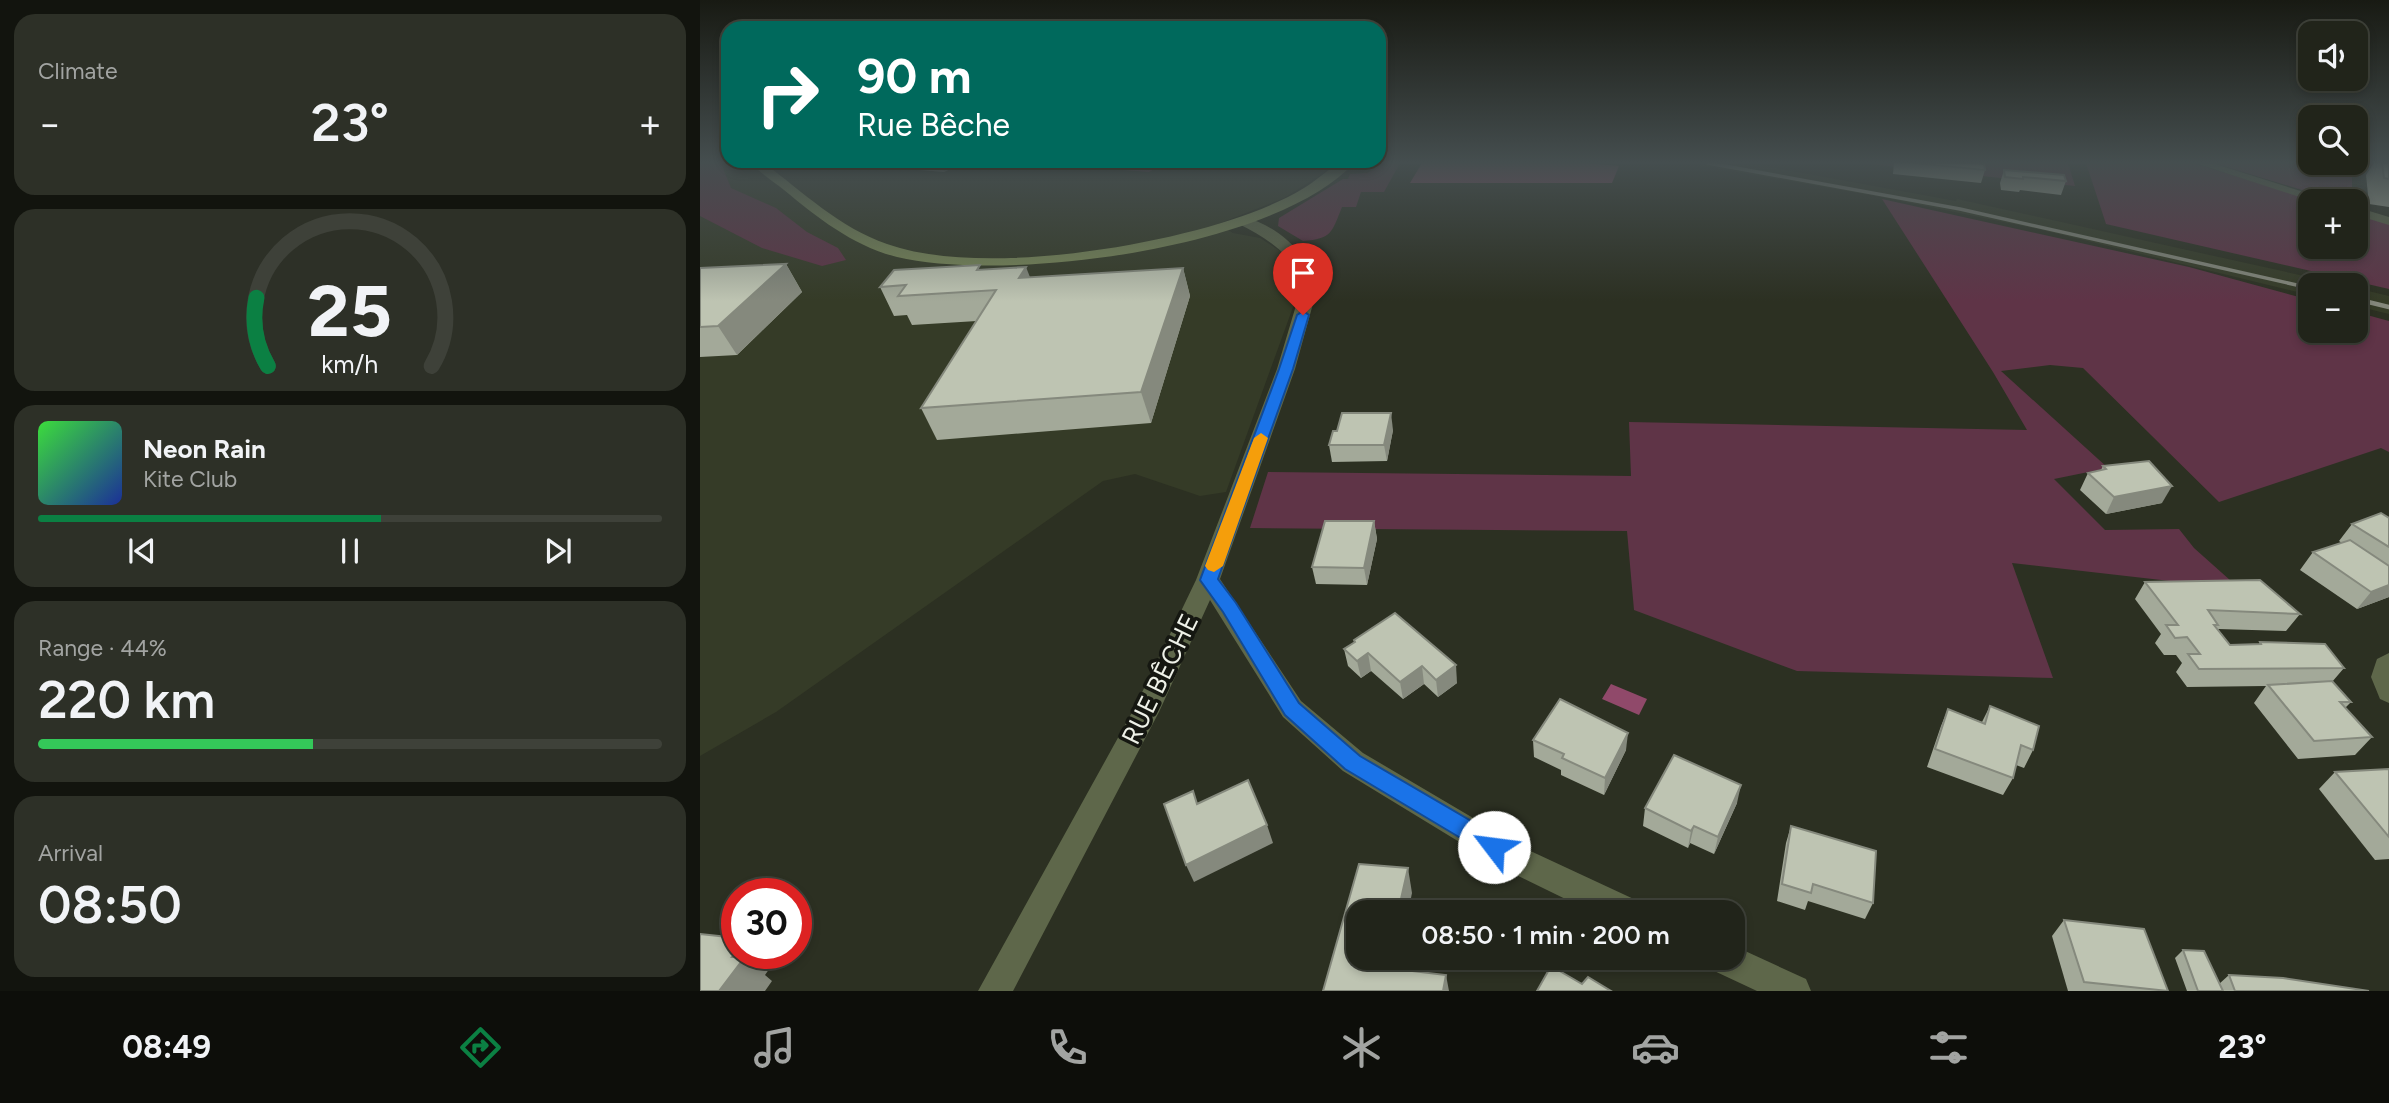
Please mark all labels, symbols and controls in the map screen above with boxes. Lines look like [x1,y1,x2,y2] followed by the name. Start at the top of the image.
[2298,21,2368,343] map controls
[2298,21,2368,91] button: sound
[857,46,972,105] text: 90 m
[742,49,833,140] icon: right
[38,57,117,85] text: Climate
[311,92,389,154] text: 23°
[38,101,62,147] text: −
[638,101,662,147] text: +
[2298,105,2368,175] button: search
[857,106,1010,144] text: Rue Bêche
[2298,189,2368,259] button: +
[1273,243,1333,315] pin
[1284,254,1322,292] icon: arrive
[308,268,392,355] text: 25
[2298,273,2368,343] button: −
[321,349,379,379] text: km/h
[143,433,266,465] text: Neon Rain
[143,465,237,493] text: Kite Club
[123,532,161,570] icon: previous
[331,532,369,570] icon: pause
[539,532,577,570] icon: next
[1115,608,1205,750] street label: RUE BÊCHE
[38,634,167,662] text: Range · 44%
[38,669,215,731] text: 220 km
[1457,810,1531,884] position arrow
[38,839,103,867] text: Arrival
[38,874,182,936] text: 08:50
[721,878,812,969] speed limit sign: 30
[1421,919,1670,951] text: 08:50 · 1 min · 200 m
[456,1023,505,1072] icon: directions
[750,1023,799,1072] icon: music
[1043,1023,1092,1072] icon: phone
[1337,1023,1386,1072] icon: climate
[1631,1023,1680,1072] icon: car
[1924,1023,1973,1072] icon: filters
[122,1028,211,1066] text: 08:49
[2218,1028,2267,1066] text: 23°

